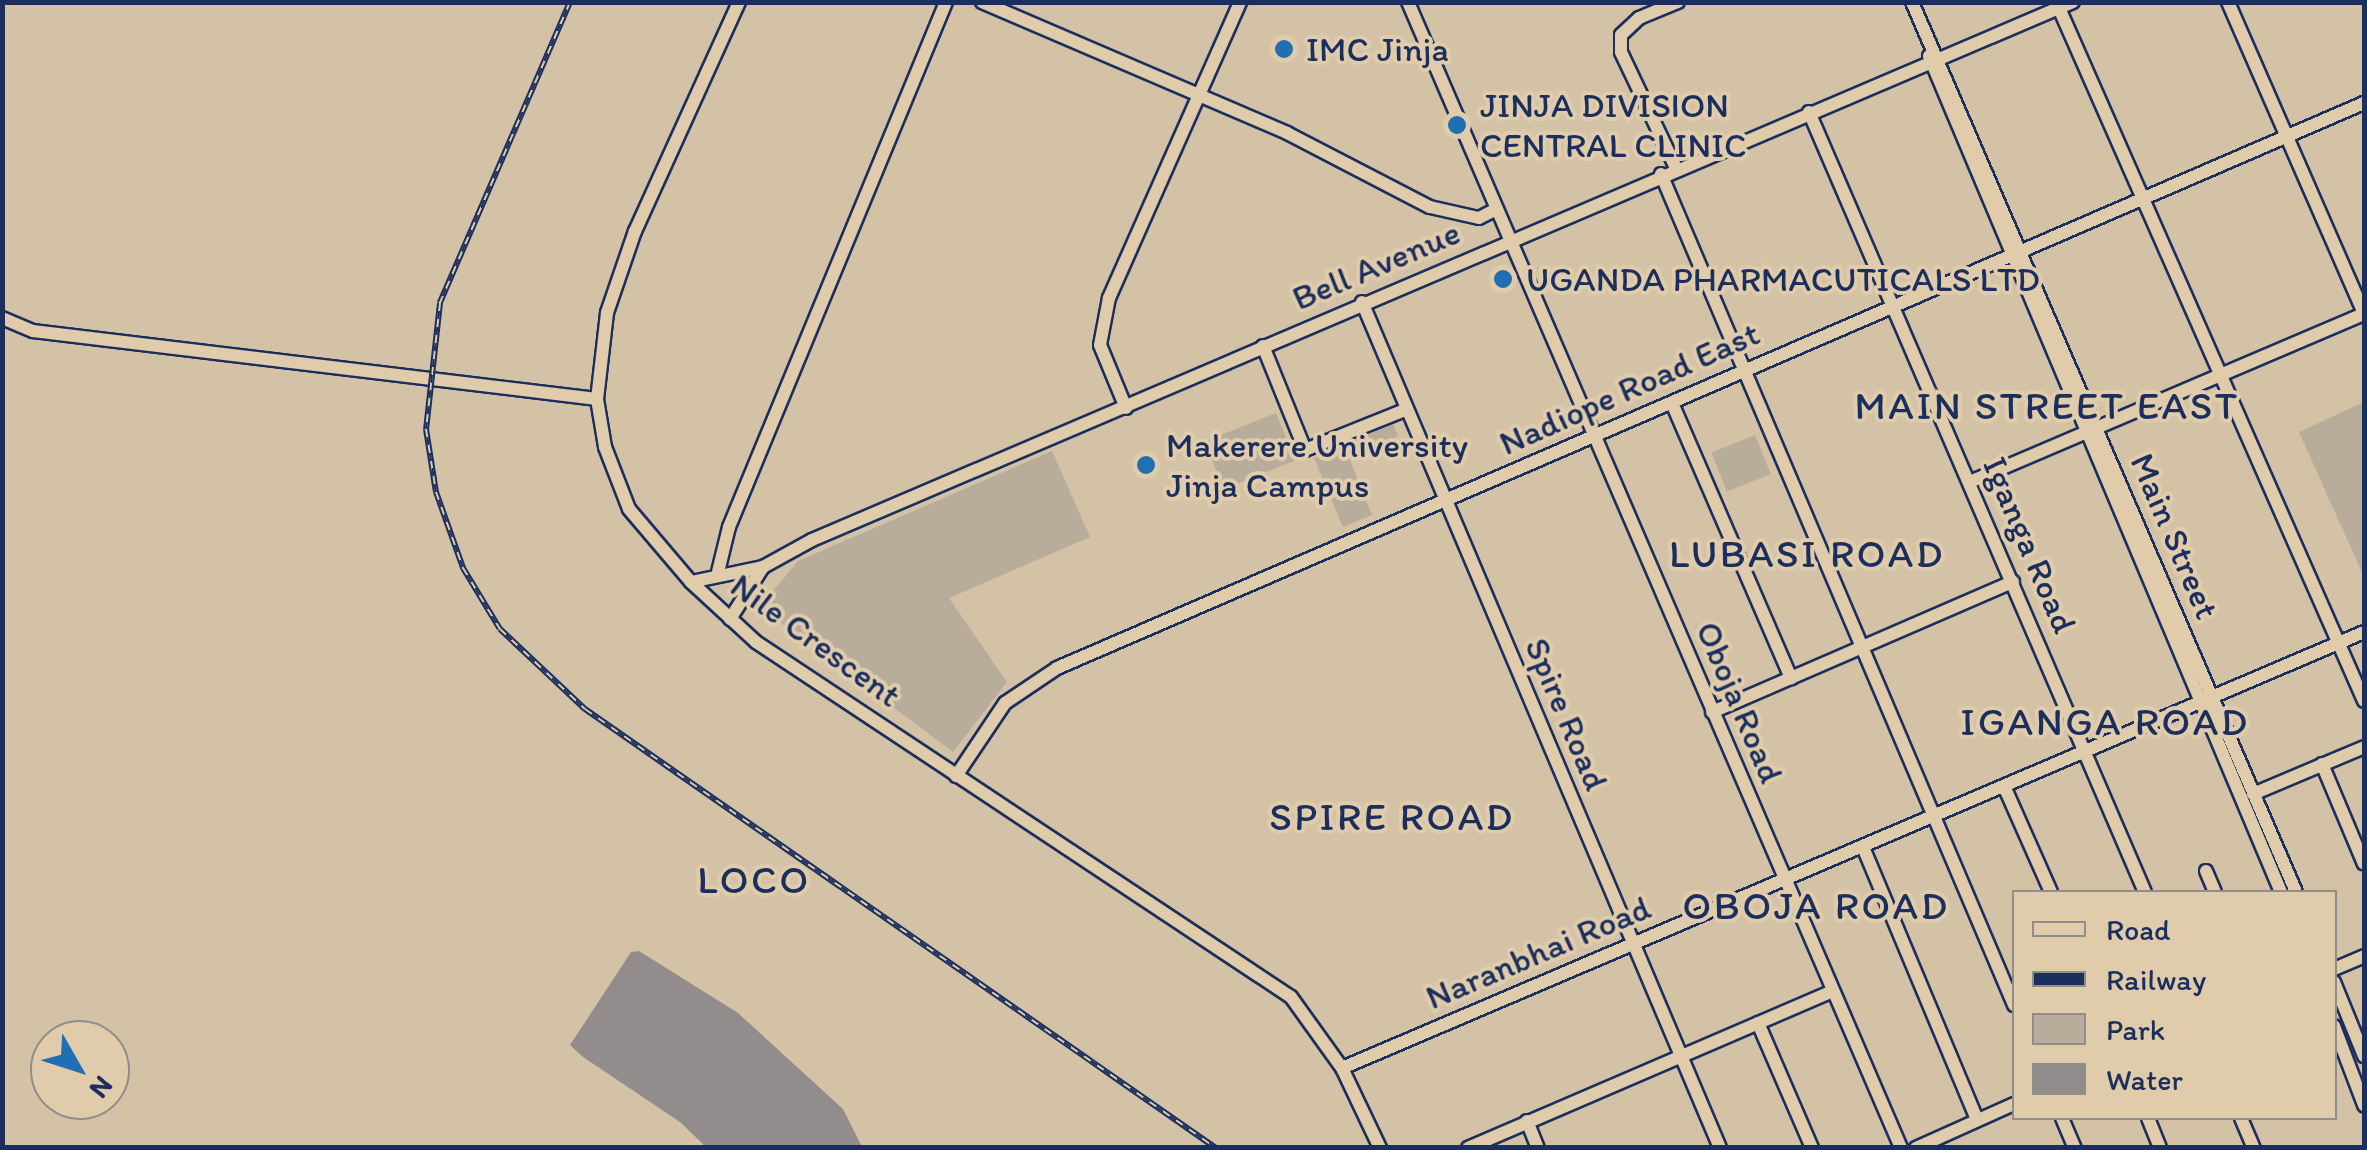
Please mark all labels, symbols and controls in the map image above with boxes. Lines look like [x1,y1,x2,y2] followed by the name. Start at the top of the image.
[1306,28,1449,70] place label: IMC Jinja
[1271,36,1297,62] marker: IMC Jinja
[1480,84,1743,166] place label: JINJA DIVISION CENTRAL CLINIC
[1444,112,1470,138] marker: JINJA DIVISION CENTRAL CLINIC
[1287,211,1465,319] street label: Bell Avenue
[1526,258,2040,300] place label: UGANDA PHARMACUTICALS LTD
[1490,266,1516,292] marker: UGANDA PHARMACUTICALS LTD
[1493,312,1765,464] street label: Nadiope Road East
[1856,381,2238,429] district label: MAIN STREET EAST
[1166,424,1468,506] place label: Makerere University Jinja Campus
[2122,447,2228,625] street label: Main Street
[1974,451,2086,639] street label: Iganga Road
[1135,454,1157,476] marker: Makerere University Jinja Campus
[1670,529,1944,577] district label: LUBASI ROAD
[722,564,910,716] street label: Nile Crescent
[1687,615,1793,789] street label: Oboja Road
[1516,632,1618,796] street label: Spire Road
[1961,697,2249,745] district label: IGANGA ROAD
[1269,792,1515,840] district label: SPIRE ROAD
[697,855,811,903] district label: LOCO
[1683,881,1949,929] district label: OBOJA ROAD
[1420,886,1656,1018] street label: Naranbhai Road
[2012,890,2337,1120] legend
[2106,911,2171,948] text: Road
[2106,961,2206,998] text: Railway
[2106,1011,2165,1048] text: Park
[30,1020,130,1120] north arrow
[2106,1061,2183,1098] text: Water
[83,1070,121,1106] text: N

